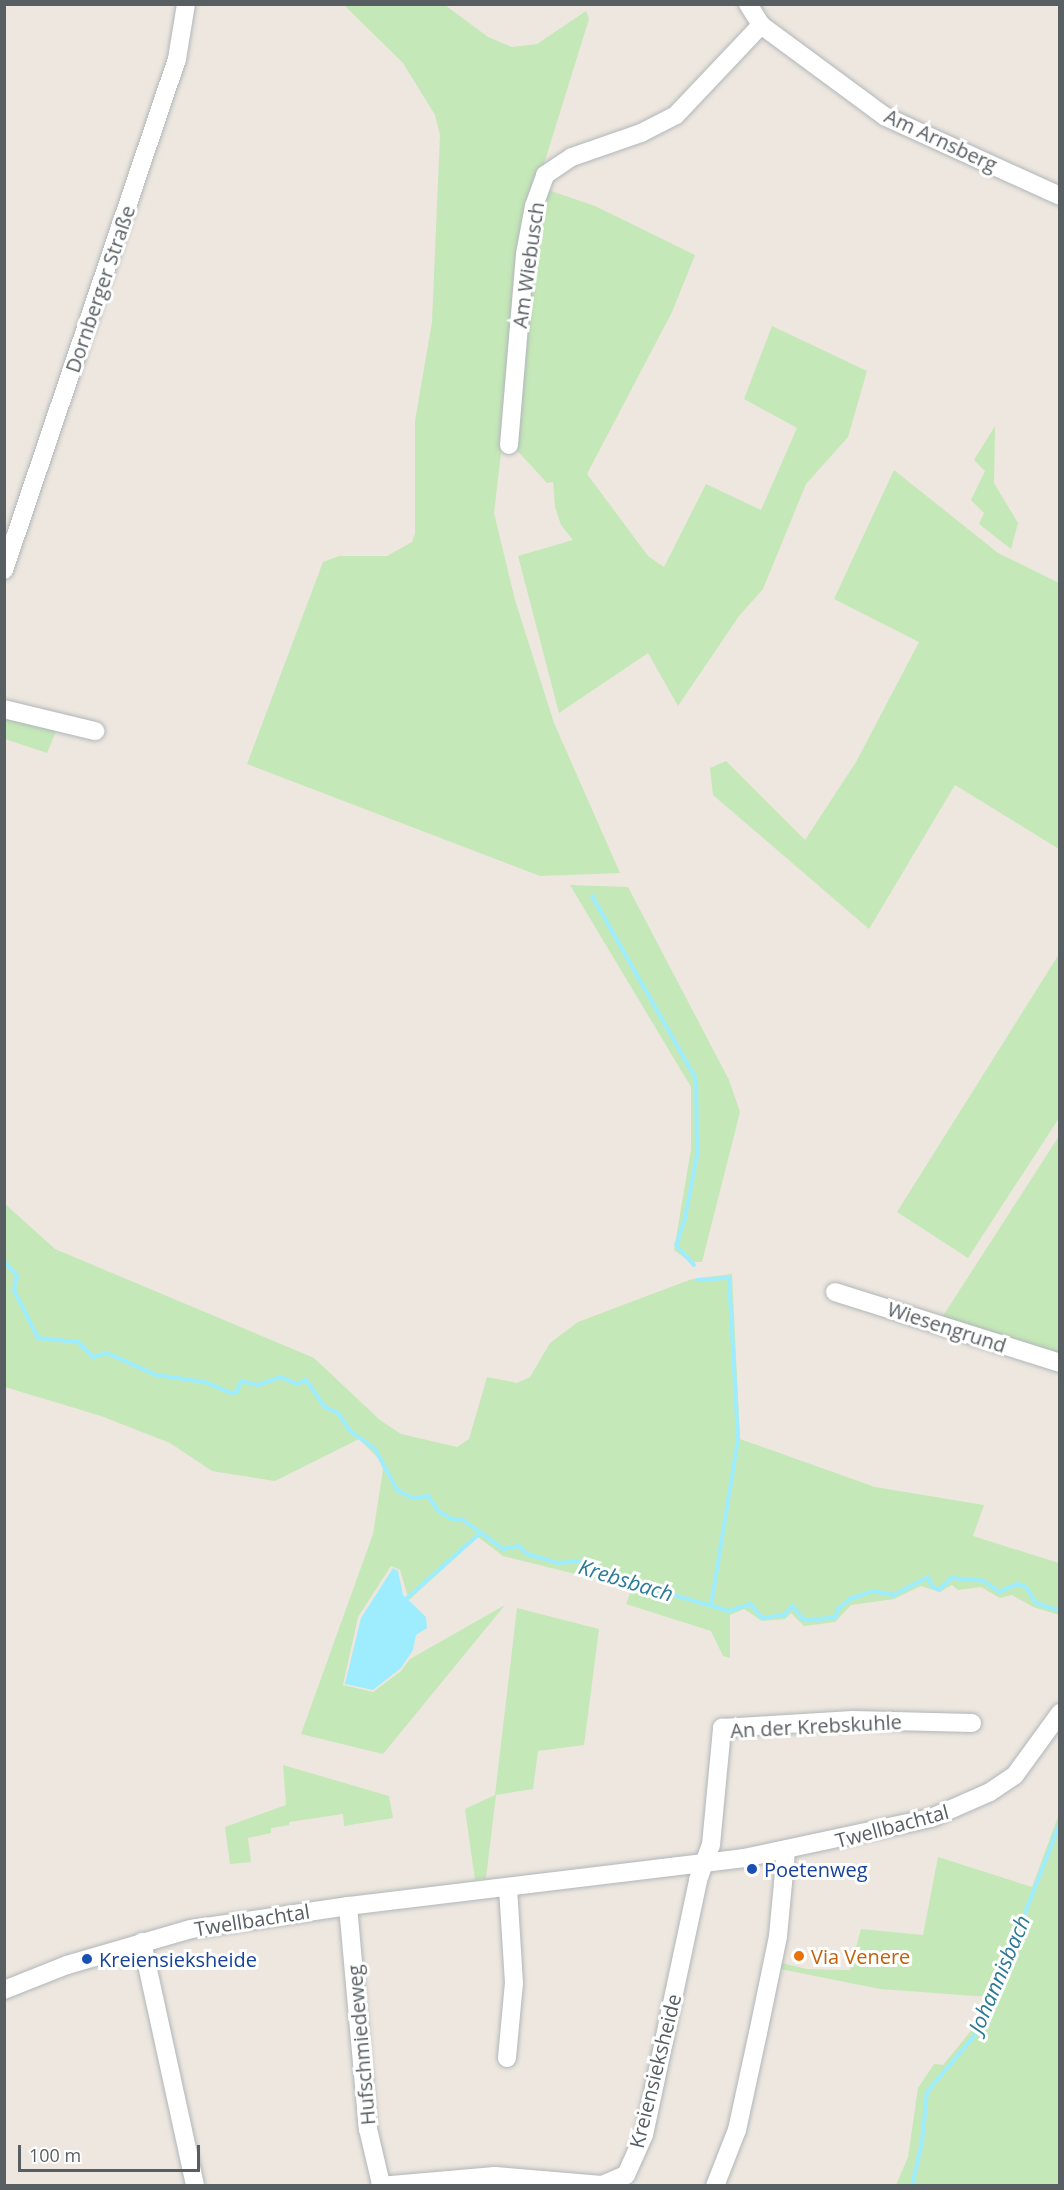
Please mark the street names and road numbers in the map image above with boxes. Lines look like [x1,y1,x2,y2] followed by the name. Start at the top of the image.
[881,103,1001,177] street label: Am Arnsberg
[507,200,549,330] street label: Am Wiebusch
[60,202,140,376] street label: Dornberger Straße
[885,1296,1009,1358] street label: Wiesengrund
[730,1710,902,1742] street label: An der Krebskuhle
[833,1799,951,1853] street label: Twellbachtal
[193,1899,311,1941] street label: Twellbachtal
[342,1964,380,2126] street label: Hufschmiedeweg
[624,1991,686,2151] street label: Kreiensieksheide

